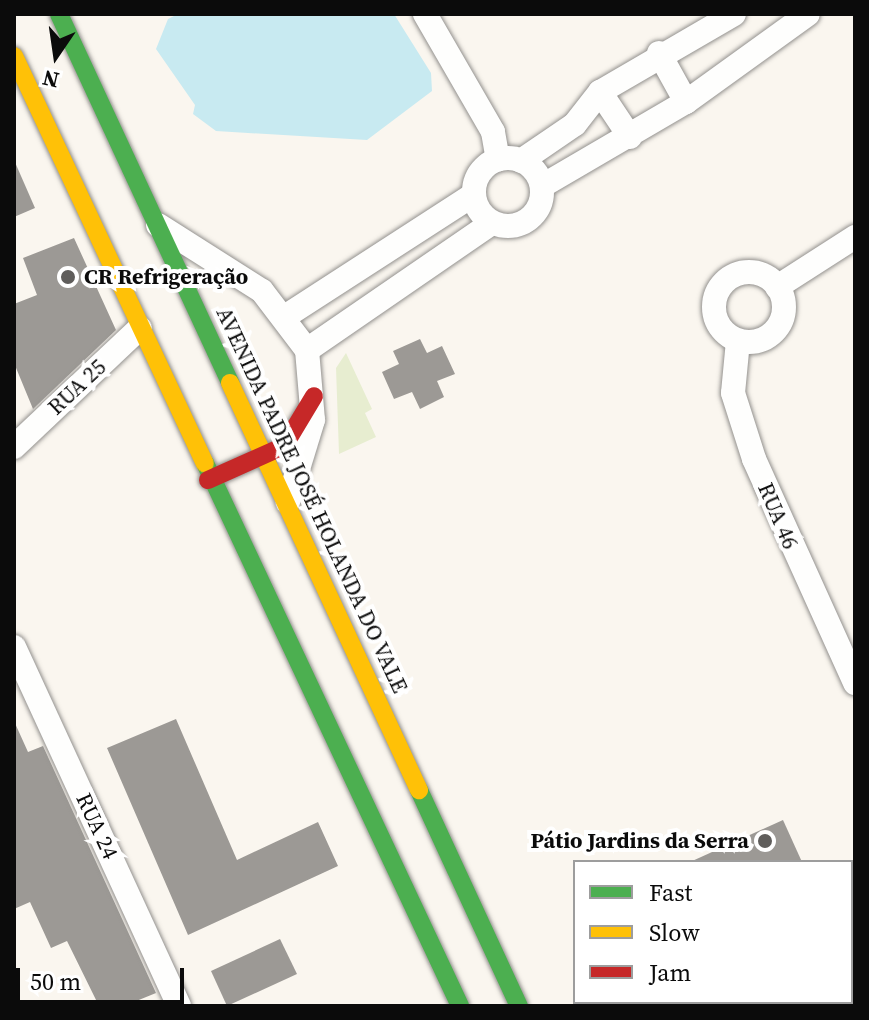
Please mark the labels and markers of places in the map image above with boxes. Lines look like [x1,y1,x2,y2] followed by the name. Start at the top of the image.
[84,264,248,290] place label: CR Refrigeração
[59,268,77,286] marker: CR Refrigeração
[530,828,749,854] place label: Pátio Jardins da Serra
[756,832,774,850] marker: Pátio Jardins da Serra

